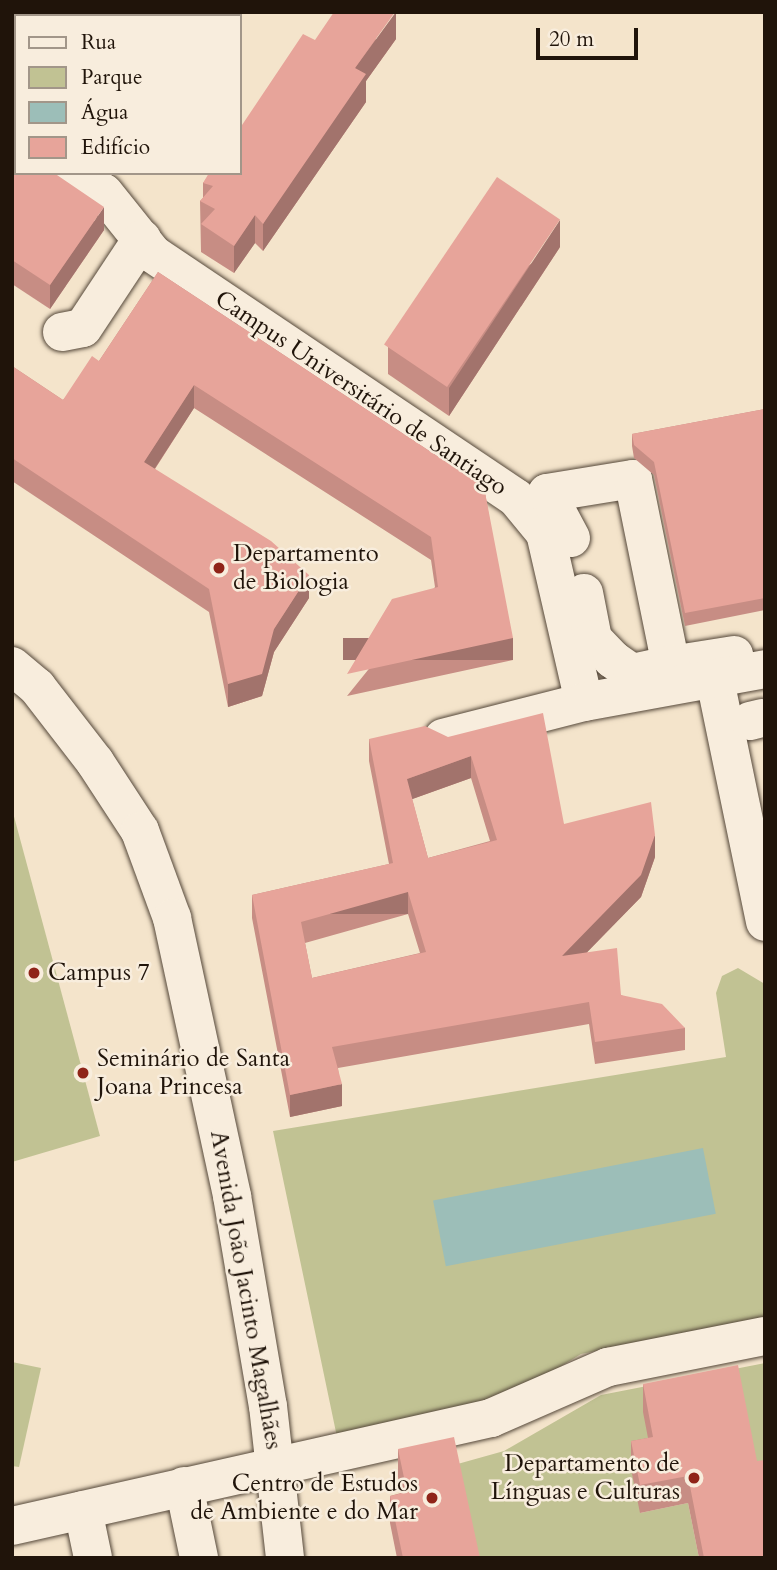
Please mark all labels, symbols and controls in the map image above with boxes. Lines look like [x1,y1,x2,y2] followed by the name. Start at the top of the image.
[14,14,242,175] legend
[539,14,640,58] scale bar
[549,25,594,54] text: 20 m
[81,28,116,57] text: Rua
[81,63,142,92] text: Parque
[81,98,128,127] text: Água
[81,133,150,162] text: Edifício
[209,284,513,502] street label: Campus Universitário de Santiago
[233,540,379,596] place label: Departamento de Biologia
[211,560,227,576] marker: Departamento de Biologia
[48,959,150,987] place label: Campus 7
[26,965,42,981] marker: Campus 7
[97,1045,290,1101] place label: Seminário de Santa Joana Princesa
[75,1065,91,1081] marker: Seminário de Santa Joana Princesa
[204,1128,288,1452] street label: Avenida João Jacinto Magalhães
[491,1450,680,1506] place label: Departamento de Línguas e Culturas
[190,1470,418,1526] place label: Centro de Estudos de Ambiente e do Mar
[686,1470,702,1486] marker: Departamento de Línguas e Culturas
[424,1490,440,1506] marker: Centro de Estudos de Ambiente e do Mar

